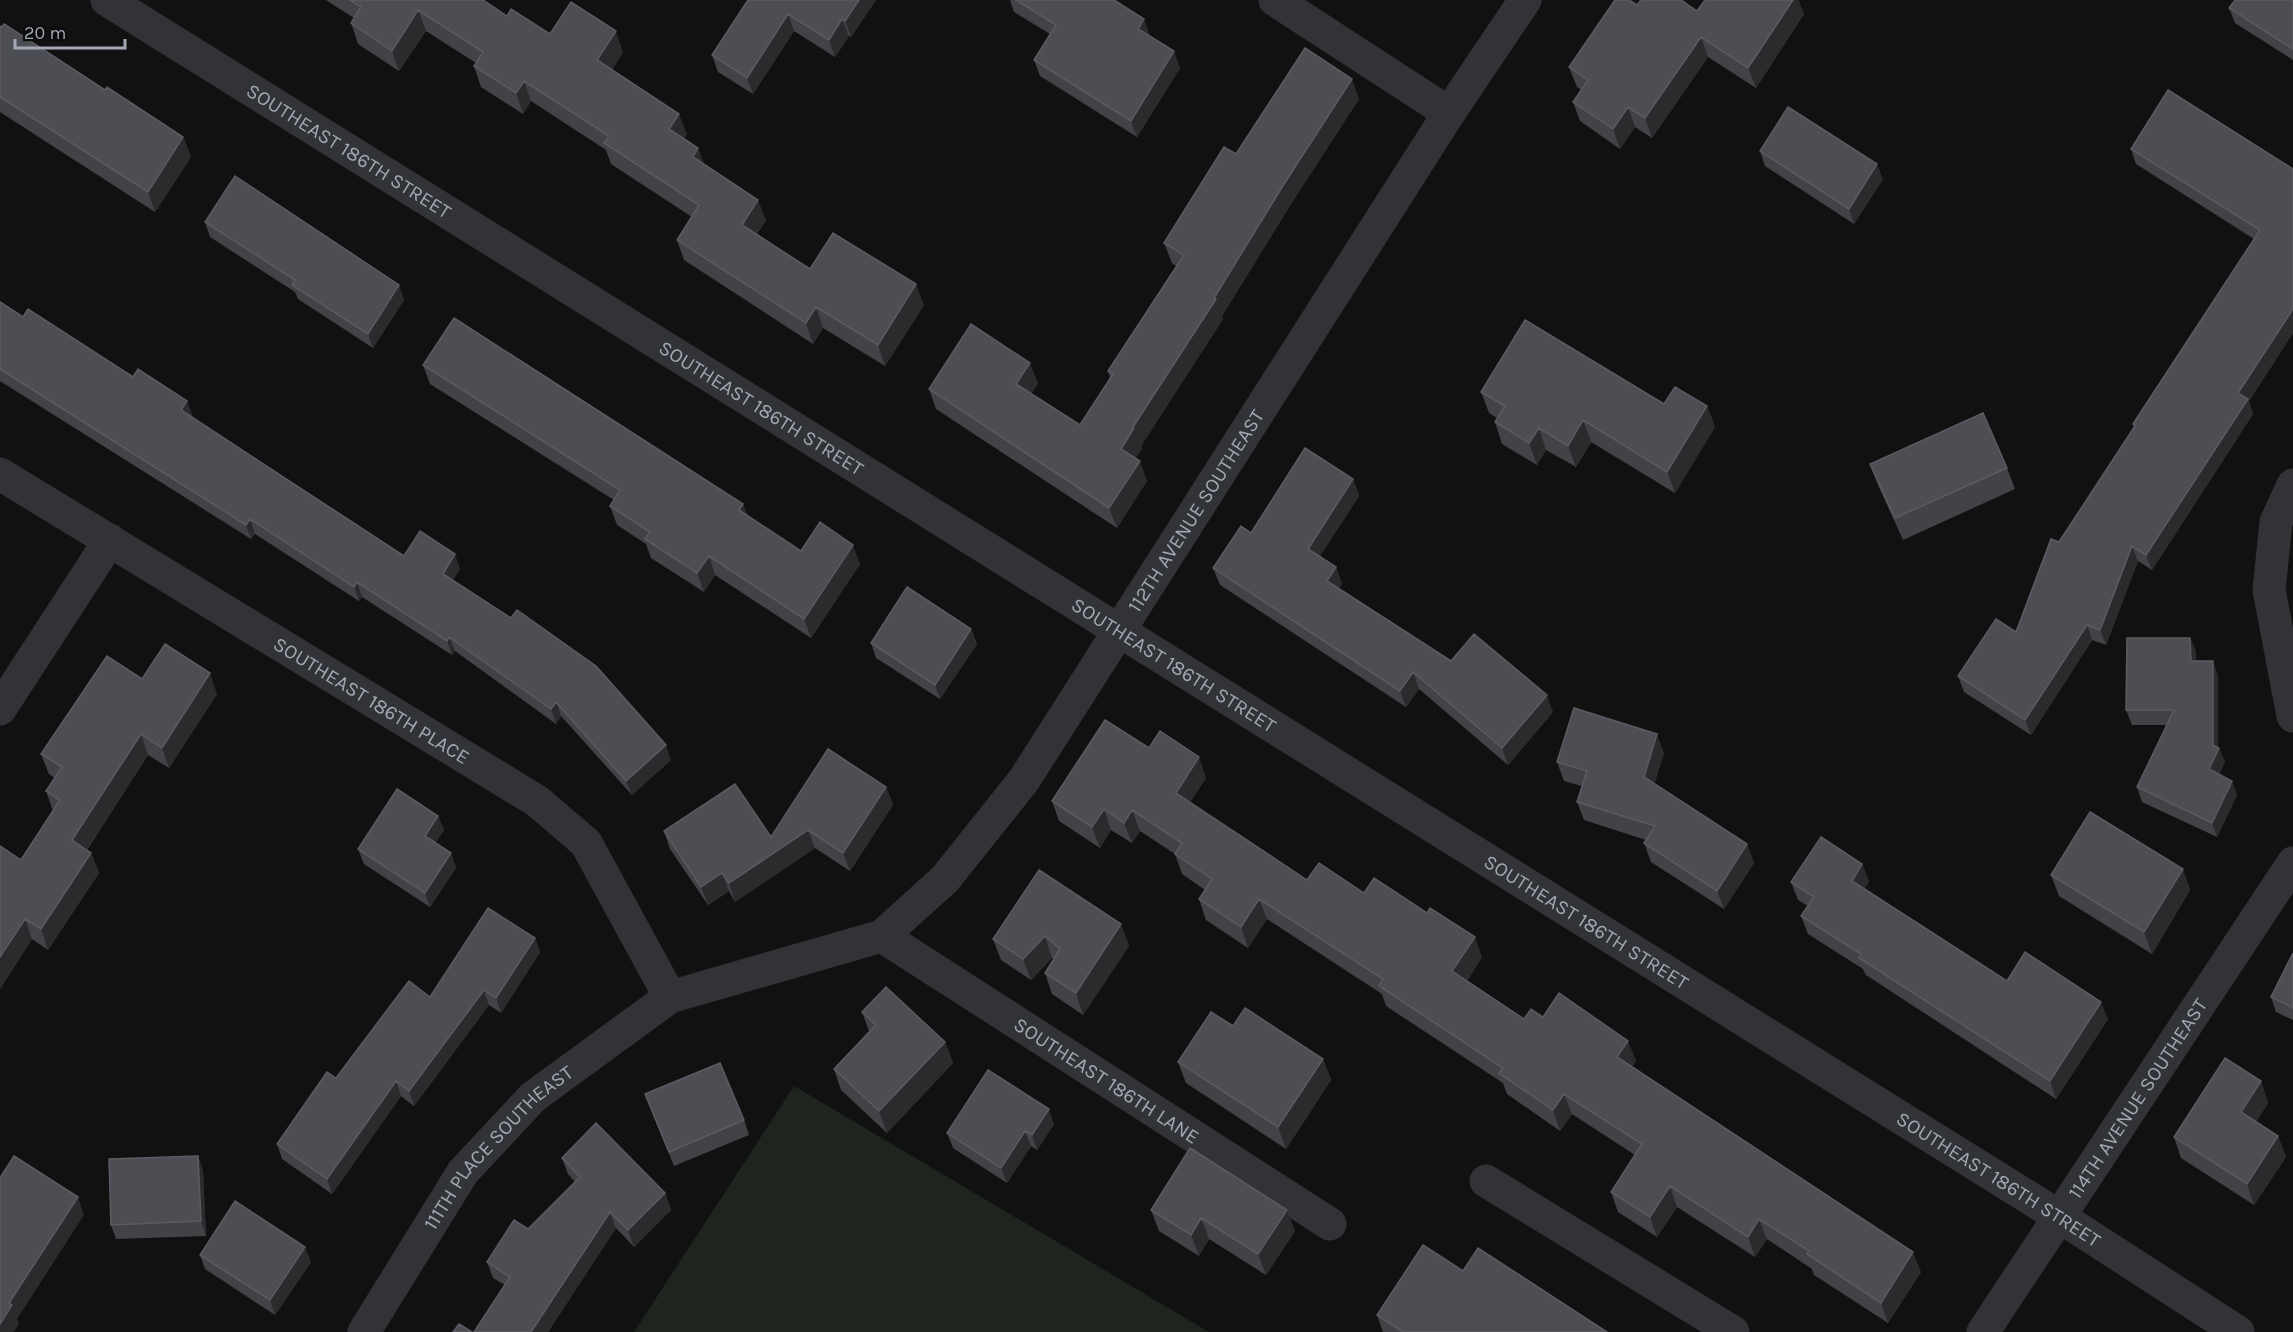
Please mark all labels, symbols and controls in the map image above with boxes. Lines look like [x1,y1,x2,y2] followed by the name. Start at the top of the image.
[15,12,124,50] scale bar
[24,22,66,44] text: 20 m
[242,78,455,223] street label: SOUTHEAST 186TH STREET
[655,335,868,480] street label: SOUTHEAST 186TH STREET
[1123,405,1269,616] street label: 112TH AVENUE SOUTHEAST
[1067,592,1280,737] street label: SOUTHEAST 186TH STREET
[269,632,474,769] street label: SOUTHEAST 186TH PLACE
[1480,850,1693,994] street label: SOUTHEAST 186TH STREET
[2063,994,2212,1203] street label: 114TH AVENUE SOUTHEAST
[1010,1012,1203,1148] street label: SOUTHEAST 186TH LANE
[419,1060,577,1234] street label: 111TH PLACE SOUTHEAST
[1892,1107,2105,1252] street label: SOUTHEAST 186TH STREET

